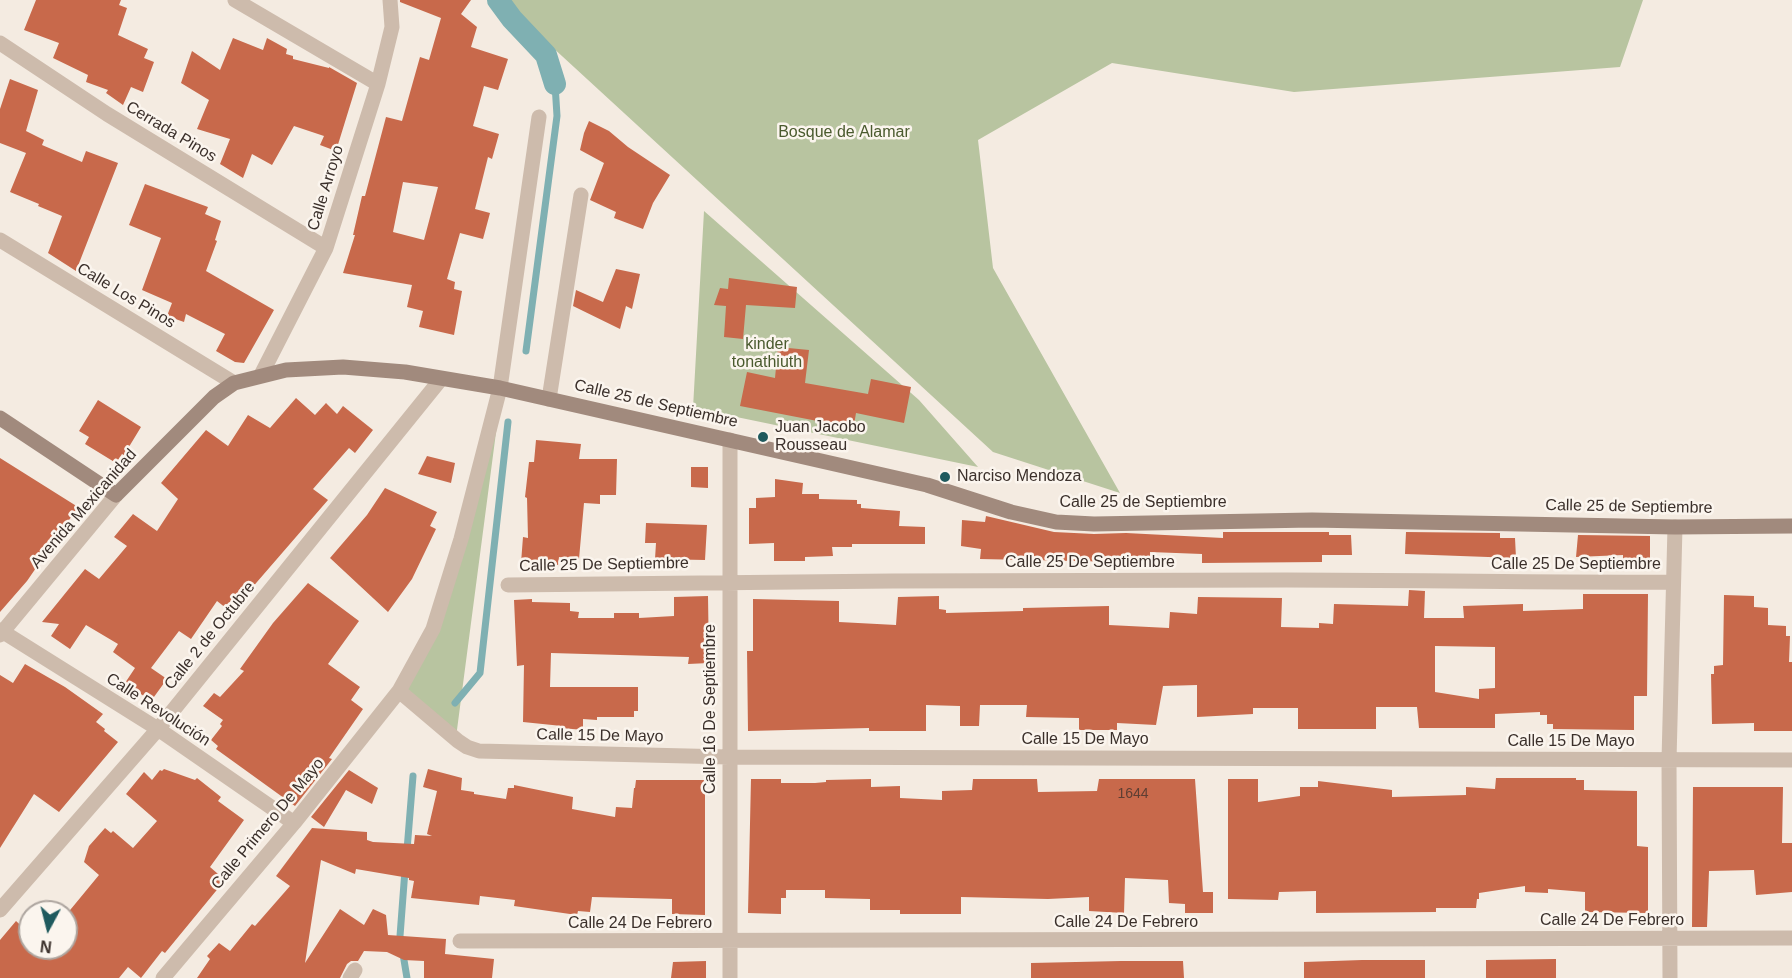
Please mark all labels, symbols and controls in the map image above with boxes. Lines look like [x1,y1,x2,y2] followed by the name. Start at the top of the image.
[122,97,220,167] street label: Cerrada Pinos
[778,123,910,143] park label: Bosque de Alamar
[304,143,348,233] street label: Calle Arroyo
[73,259,179,333] street label: Calle Los Pinos
[732,335,802,373] park label: kinder tonathiuth
[572,376,740,432] street label: Calle 25 de Septiembre
[775,418,866,456] place label: Juan Jacobo Rousseau
[756,430,770,444] marker: Juan Jacobo Rousseau
[27,445,141,573] street label: Avenida Mexicanidad
[957,467,1082,487] place label: Narciso Mendoza
[938,470,952,484] marker: Narciso Mendoza
[1059,493,1227,513] street label: Calle 25 de Septiembre
[1545,496,1713,518] street label: Calle 25 de Septiembre
[1005,553,1175,573] street label: Calle 25 De Septiembre
[519,554,689,576] street label: Calle 25 De Septiembre
[1491,555,1661,575] street label: Calle 25 De Septiembre
[161,578,259,694] street label: Calle 2 de Octubre
[701,624,721,794] street label: Calle 16 De Septiembre
[102,669,214,751] street label: Calle Revolución
[536,725,664,747] street label: Calle 15 De Mayo
[1021,730,1149,750] street label: Calle 15 De Mayo
[1507,732,1635,752] street label: Calle 15 De Mayo
[207,754,329,894] street label: Calle Primero De Mayo
[1117,786,1149,802] house number: 1644
[18,900,78,960] north arrow
[1540,911,1684,931] street label: Calle 24 De Febrero
[1054,913,1198,933] street label: Calle 24 De Febrero
[568,914,712,934] street label: Calle 24 De Febrero
[39,937,53,956] text: N

